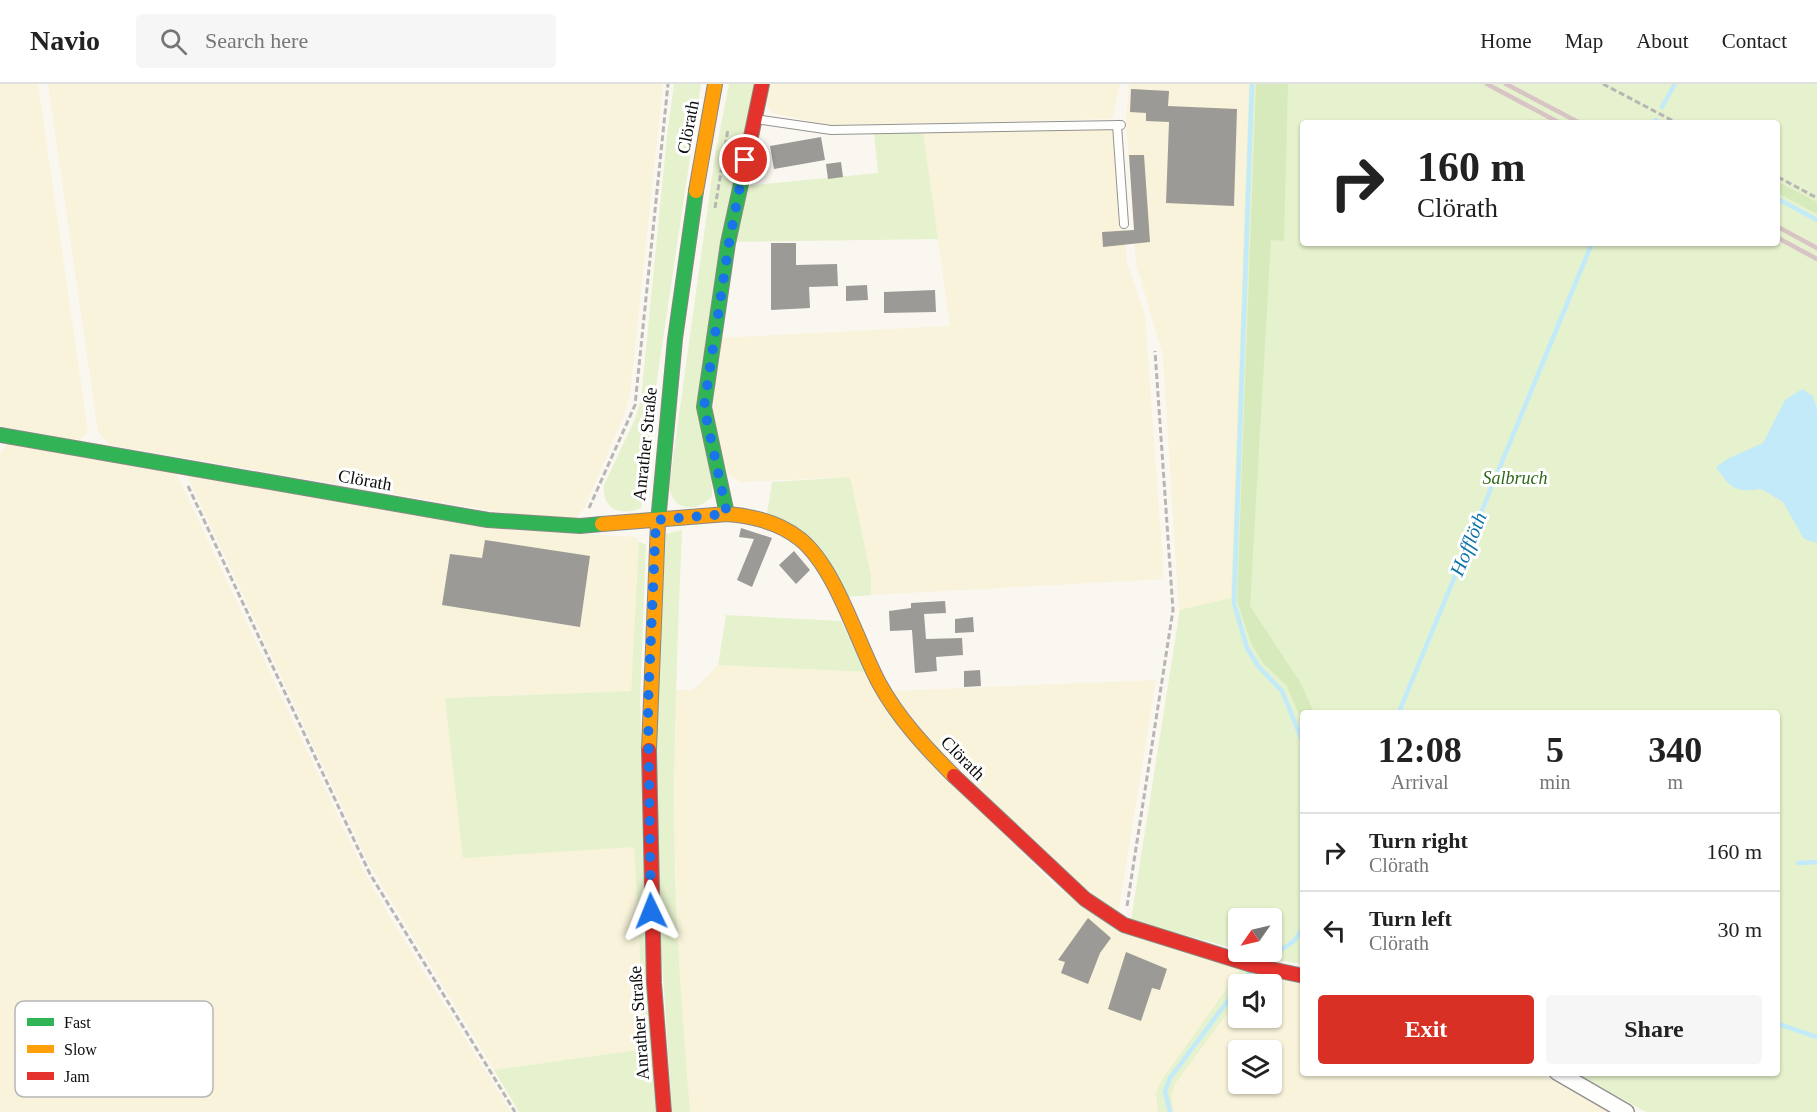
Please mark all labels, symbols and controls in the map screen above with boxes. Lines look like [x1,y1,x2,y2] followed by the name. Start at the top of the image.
[136,14,556,68] search box
[30,25,100,56] text: Navio
[157,25,190,58] icon: search
[205,28,308,53] text: Search here
[1480,29,1532,53] text: Home
[1565,29,1603,53] text: Map
[1636,29,1689,53] text: About
[1722,29,1787,53] text: Contact
[673,99,703,155] street label: Clörath
[719,134,770,185] pin
[728,143,761,176] icon: arrive
[1318,144,1396,222] icon: right
[1417,144,1526,190] text: 160 m
[1417,193,1498,223] text: Clörath
[629,386,661,502] street label: Anrather Straße
[337,465,393,495] street label: Clörath
[1483,468,1548,488] park label: Salbruch
[1445,509,1492,580] water label: Hofflöth
[1378,730,1462,770] text: 12:08
[1546,730,1564,770] text: 5
[1648,730,1702,770] text: 340
[937,732,989,784] street label: Clörath
[1391,771,1449,793] text: Arrival
[1539,771,1571,793] text: min
[1668,771,1683,793] text: m
[1369,828,1468,853] text: Turn right
[1318,836,1351,869] icon: right
[1706,839,1762,864] text: 160 m
[1369,854,1429,876] text: Clörath
[619,879,683,943] position arrow
[1369,906,1452,931] text: Turn left
[1228,908,1282,962] north arrow
[1228,908,1282,1094] map controls
[1318,914,1351,947] icon: left
[1717,917,1762,942] text: 30 m
[1369,932,1429,954] text: Clörath
[625,965,653,1081] street label: Anrather Straße
[1228,974,1282,1028] button: sound
[1318,995,1534,1064] button: Exit
[1546,995,1762,1064] button: Share
[15,1001,213,1097] legend
[64,1014,91,1031] text: Fast
[1228,1040,1282,1094] button: layers
[64,1041,97,1058] text: Slow
[64,1068,90,1085] text: Jam

